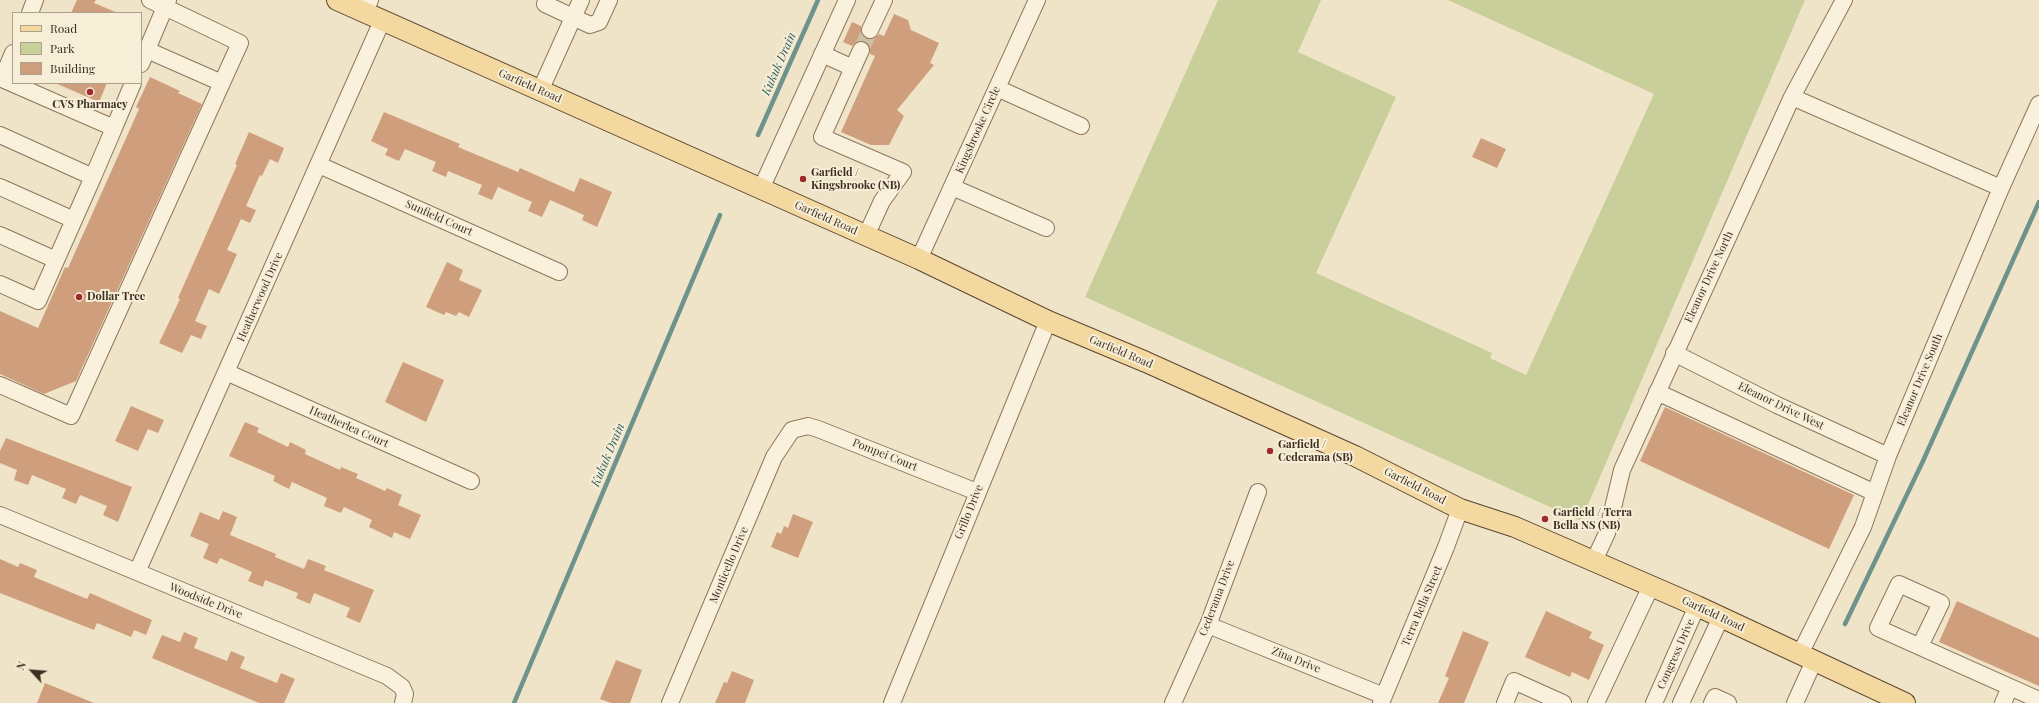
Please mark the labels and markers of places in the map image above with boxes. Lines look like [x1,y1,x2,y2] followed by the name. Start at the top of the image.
[85,87,95,97] marker: CVS Pharmacy
[52,98,128,112] place label: CVS Pharmacy
[811,166,900,192] place label: Garfield / Kingsbrooke (NB)
[798,174,808,184] marker: Garfield / Kingsbrooke (NB)
[87,290,145,304] place label: Dollar Tree
[74,292,84,302] marker: Dollar Tree
[1278,438,1353,464] place label: Garfield / Cederama (SB)
[1265,446,1275,456] marker: Garfield / Cederama (SB)
[1553,506,1632,532] place label: Garfield / Terra Bella NS (NB)
[1540,514,1550,524] marker: Garfield / Terra Bella NS (NB)

